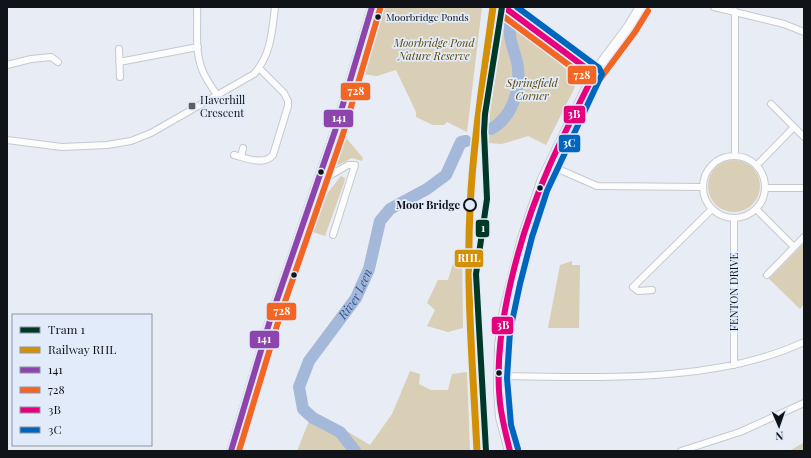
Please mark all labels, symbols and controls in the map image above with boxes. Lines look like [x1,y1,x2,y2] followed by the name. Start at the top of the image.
[386,10,469,24] place label: Moorbridge Ponds
[373,12,383,22] marker: Moorbridge Ponds
[393,35,475,63] park label: Moorbridge Pond Nature Reserve
[567,65,597,85] line badge: 728
[574,67,590,82] text: 728
[505,75,559,103] park label: Springfield Corner
[340,82,371,101] line badge: 728
[348,83,364,98] text: 728
[200,92,245,120] place label: Haverhill Crescent
[187,101,197,111] marker: Haverhill Crescent
[563,105,586,124] line badge: 3B
[568,106,581,121] text: 3B
[323,109,354,128] line badge: 141
[332,110,346,125] text: 141
[558,134,581,153] line badge: 3C
[562,135,576,150] text: 3C
[316,167,326,177] unlabelled marker
[535,183,545,193] unlabelled marker
[396,197,460,212] place label: Moor Bridge
[463,198,477,212] marker: Moor Bridge
[475,219,490,238] line badge: 1
[481,220,485,235] text: 1
[454,249,484,268] line badge: RHL
[457,250,481,265] text: RHL
[726,252,741,331] street label: FENTON DRIVE
[333,266,375,323] water label: River Leen
[289,270,299,280] unlabelled marker
[266,302,297,321] line badge: 728
[274,303,290,318] text: 728
[12,314,152,446] legend
[491,316,514,335] line badge: 3B
[497,317,510,332] text: 3B
[48,321,85,337] text: Tram 1
[249,330,280,349] line badge: 141
[257,331,271,346] text: 141
[48,341,116,357] text: Railway RHL
[48,361,63,377] text: 141
[494,368,504,378] unlabelled marker
[48,381,65,397] text: 728
[48,401,61,417] text: 3B
[759,406,799,446] north arrow
[48,421,62,437] text: 3C
[775,429,784,444] text: N

